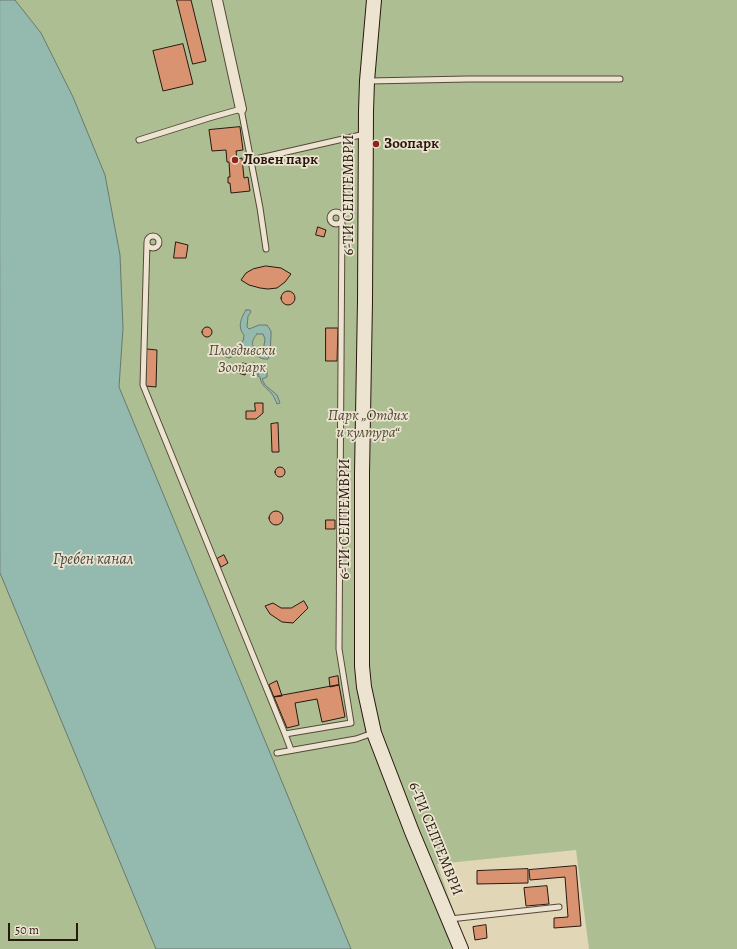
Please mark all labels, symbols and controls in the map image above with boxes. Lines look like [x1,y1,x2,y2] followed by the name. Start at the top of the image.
[340,135,358,255] street label: 6-ТИ СЕПТЕМВРИ
[384,135,439,153] place label: Зоопарк
[371,139,381,149] marker: Зоопарк
[243,151,318,169] place label: Ловен парк
[230,155,240,165] marker: Ловен парк
[208,342,276,377] park label: Пловдивски Зоопарк
[328,407,408,442] park label: Парк „Отдих и култура“
[336,459,354,579] street label: 6-ТИ СЕПТЕМВРИ
[53,550,133,570] water label: Гребен канал
[404,780,466,898] street label: 6-ТИ СЕПТЕМВРИ
[10,915,80,941] scale bar
[15,922,39,938] text: 50 m

